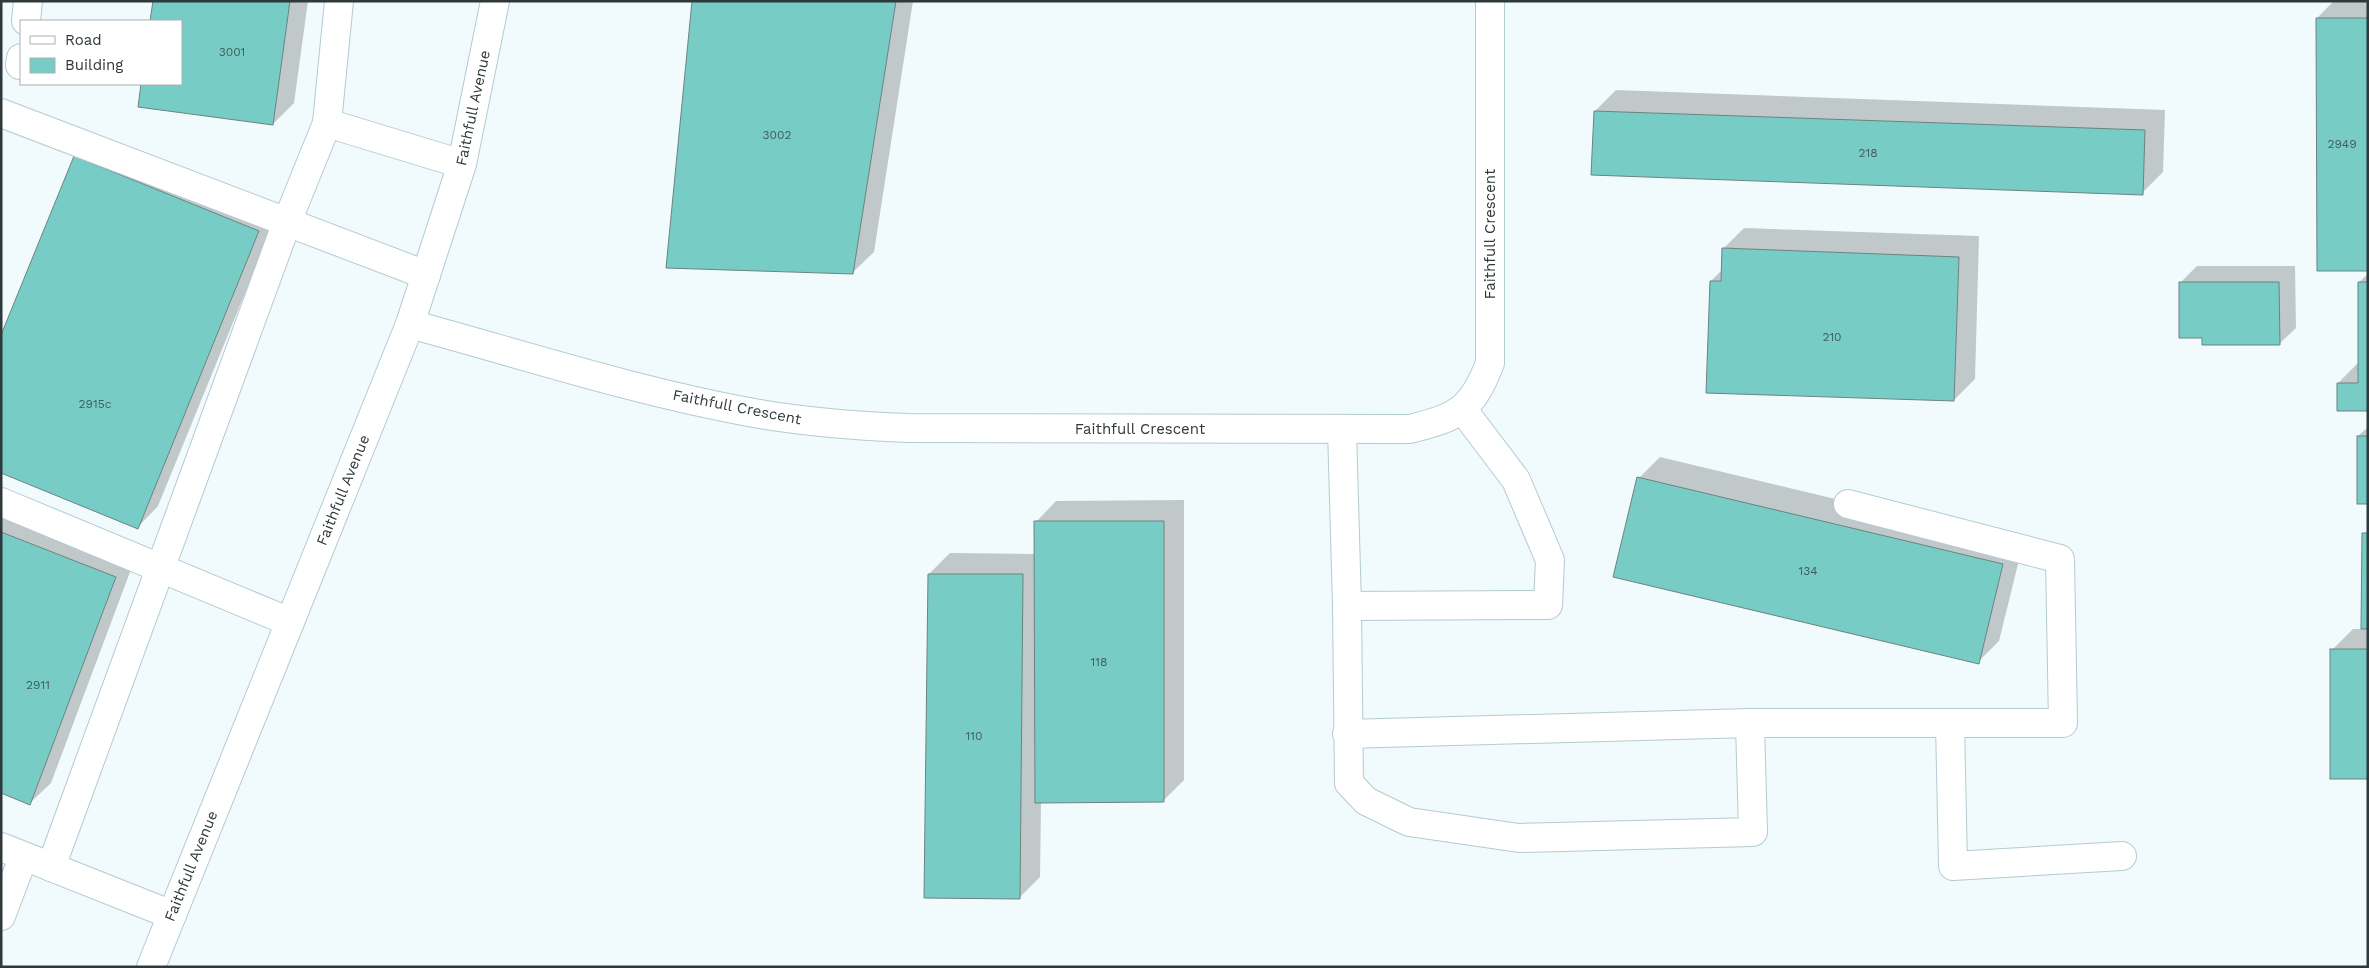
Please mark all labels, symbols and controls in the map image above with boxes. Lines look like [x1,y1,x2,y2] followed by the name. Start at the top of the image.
[20,20,182,85] legend
[65,31,102,49] text: Road
[219,45,245,59] house number: 3001
[452,49,494,167] street label: Faithfull Avenue
[65,56,123,74] text: Building
[763,128,791,142] house number: 3002
[2327,137,2357,151] house number: 2949
[1858,146,1878,160] house number: 218
[1481,168,1499,299] street label: Faithfull Crescent
[1822,330,1842,344] house number: 210
[671,386,803,428] street label: Faithfull Crescent
[79,397,112,411] house number: 2915c
[1075,420,1206,438] street label: Faithfull Crescent
[313,432,373,548] street label: Faithfull Avenue
[1798,564,1818,578] house number: 134
[1091,655,1107,669] house number: 118
[26,678,50,692] house number: 2911
[966,729,982,743] house number: 110
[161,808,221,924] street label: Faithfull Avenue

